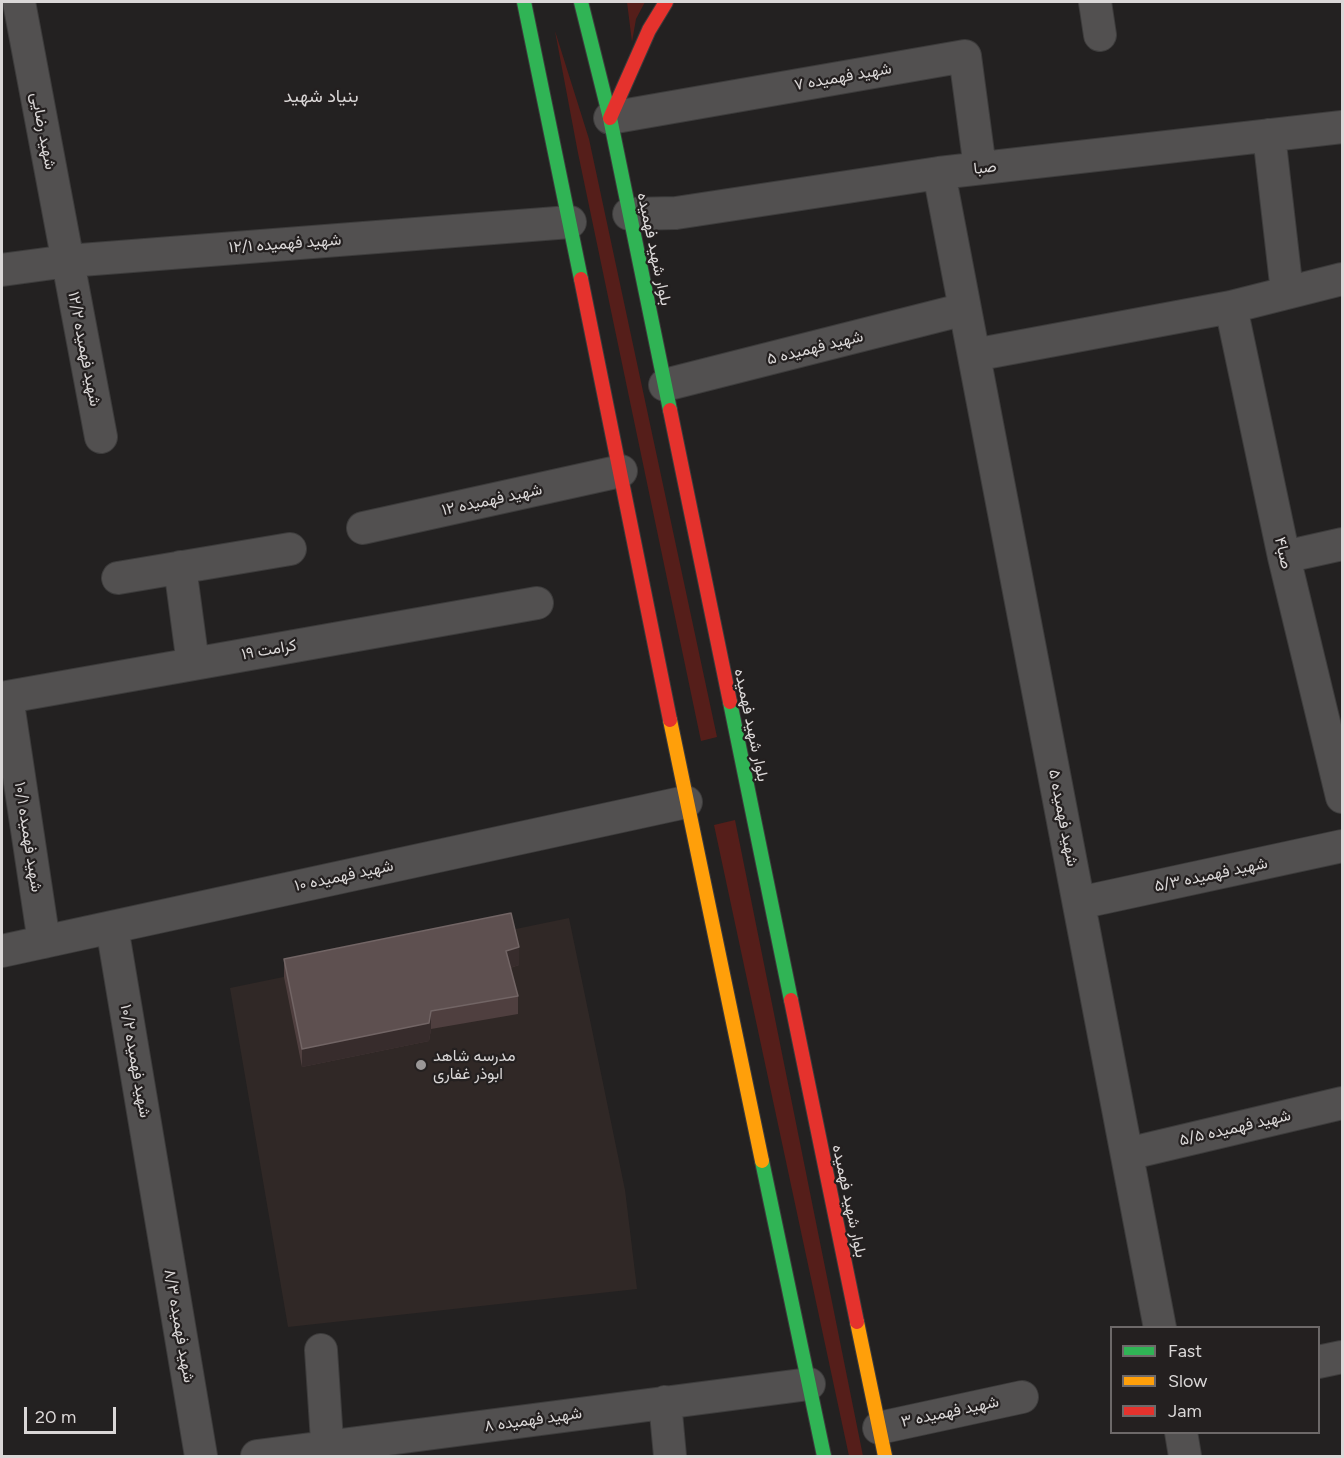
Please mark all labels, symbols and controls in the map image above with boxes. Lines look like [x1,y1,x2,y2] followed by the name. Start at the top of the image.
[793,59,893,95] street label: شهید فهمیده ۷
[284,86,358,108] district label: بنیاد شهید
[26,91,60,171] street label: شهید رضایی
[973,157,997,179] street label: صبا
[633,191,675,307] street label: بلوار شهید فهمیده
[228,230,342,258] street label: شهید فهمیده ۱۲/۱
[63,290,105,408] street label: شهید فهمیده ۱۲/۲
[765,327,865,369] street label: شهید فهمیده ۵
[440,480,544,520] street label: شهید فهمیده ۱۲
[1270,535,1296,571] street label: صبا۴
[240,636,298,664] street label: کرامت ۱۹
[730,667,772,783] street label: بلوار شهید فهمیده
[1044,768,1082,868] street label: شهید فهمیده ۵
[10,781,46,893] street label: شهید فهمیده ۱۰/۱
[1153,854,1269,896] street label: شهید فهمیده ۵/۳
[293,856,395,896] street label: شهید فهمیده ۱۰
[116,1003,154,1119] street label: شهید فهمیده ۱۰/۲
[433,1046,516,1084] place label: مدرسه شاهد ابوذر غفاری
[414,1058,428,1072] marker: مدرسه شاهد ابوذر غفاری
[1177,1106,1293,1150] street label: شهید فهمیده ۵/۵
[828,1143,870,1259] street label: بلوار شهید فهمیده
[160,1268,198,1384] street label: شهید فهمیده ۸/۳
[1110,1326,1320,1434] legend
[1168,1340,1202,1362] text: Fast
[1168,1370,1207,1392] text: Slow
[899,1392,1001,1432] street label: شهید فهمیده ۳
[27,1395,118,1433] scale bar
[1168,1400,1202,1422] text: Jam
[483,1404,583,1436] street label: شهید فهمیده ۸
[35,1406,76,1428] text: 20 m

